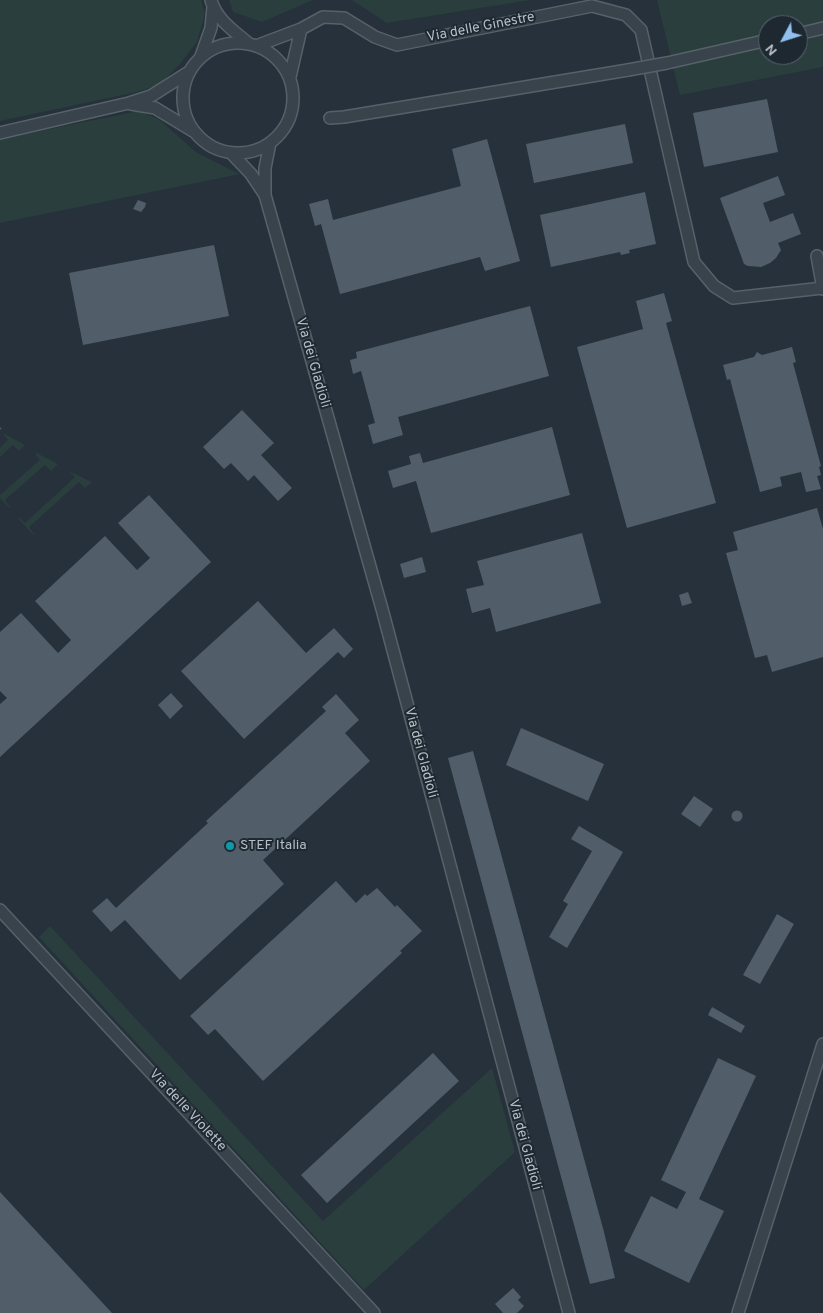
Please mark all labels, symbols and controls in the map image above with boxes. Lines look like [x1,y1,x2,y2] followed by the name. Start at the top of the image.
[426,9,536,47] street label: Via delle Ginestre
[758,15,808,65] north arrow
[762,40,782,59] text: N
[291,316,333,410] street label: Via dei Gladioli
[400,706,440,800] street label: Via dei Gladioli
[240,838,307,854] place label: STEF Italia
[224,840,236,852] marker: STEF Italia
[145,1066,229,1156] street label: Via delle Violette
[504,1098,544,1192] street label: Via dei Gladioli

